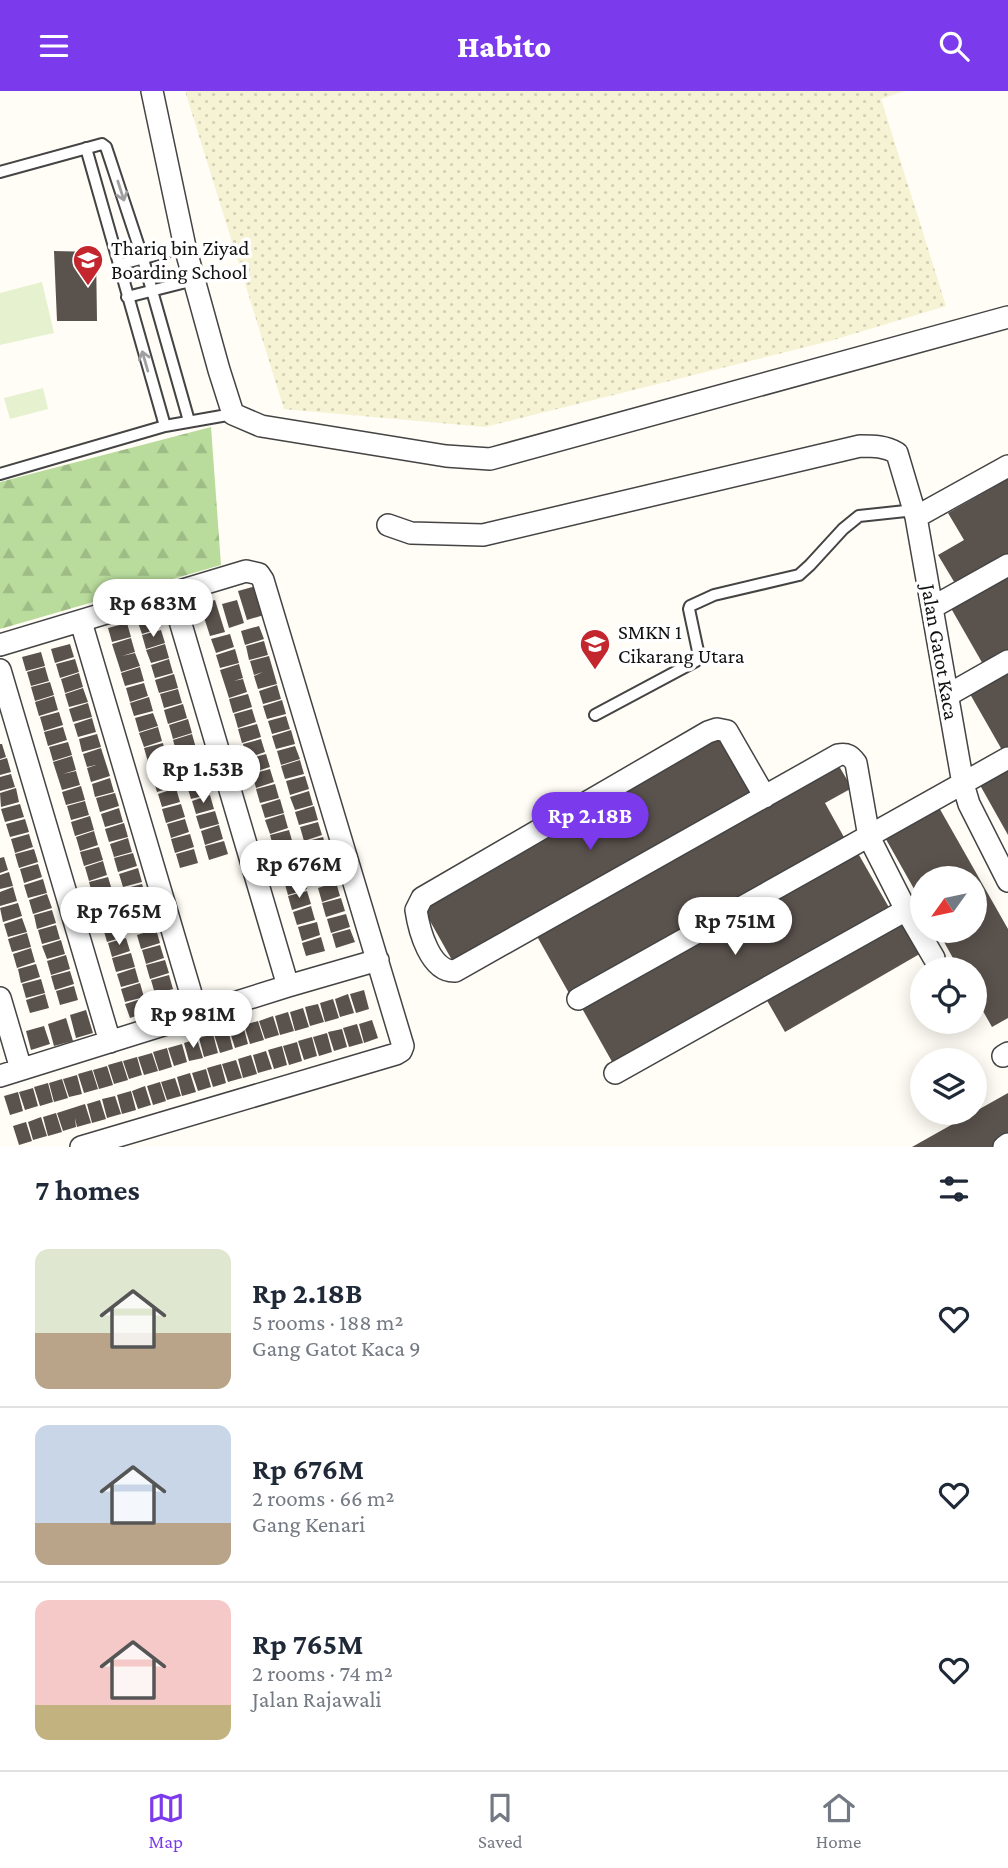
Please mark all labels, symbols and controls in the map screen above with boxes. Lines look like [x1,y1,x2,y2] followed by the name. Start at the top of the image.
[35,27,73,65] icon: menu
[935,27,973,65] icon: search
[457,28,551,64] text: Habito
[116,180,129,202] one-way arrow
[111,236,249,284] place label: Thariq bin Ziyad Boarding School
[71,243,105,287] school or university icon: Thariq bin Ziyad Boarding School
[138,350,151,372] one-way arrow
[88,580,218,639] pin: Rp 683M
[916,580,964,722] street label: Jalan Gatot Kaca
[109,589,197,615] text: Rp 683M
[618,620,745,668] place label: SMKN 1 Cikarang Utara
[578,627,612,671] school or university icon: SMKN 1 Cikarang Utara
[131,745,275,805] pin: Rp 1.53B
[162,755,244,781] text: Rp 1.53B
[518,793,662,852] pin: Rp 2.18B
[548,802,632,828] text: Rp 2.18B
[234,841,364,900] pin: Rp 676M
[256,850,342,876] text: Rp 676M
[910,866,987,943] north arrow
[910,866,987,1125] map controls
[54,887,184,947] pin: Rp 765M
[76,897,162,923] text: Rp 765M
[670,897,800,957] pin: Rp 751M
[694,907,776,933] text: Rp 751M
[910,957,987,1034] button: locate
[128,991,258,1050] pin: Rp 981M
[150,1000,236,1026] text: Rp 981M
[910,1048,987,1125] button: layers
[935,1170,973,1208] icon: filters
[35,1173,140,1206] text: 7 homes
[252,1276,363,1309] text: Rp 2.18B
[91,1277,175,1361] icon: home
[935,1300,973,1338] icon: heart
[252,1309,404,1335] text: 5 rooms · 188 m²
[252,1335,421,1361] text: Gang Gatot Kaca 9
[252,1452,364,1485] text: Rp 676M
[91,1453,175,1537] icon: home
[935,1476,973,1514] icon: heart
[252,1485,395,1511] text: 2 rooms · 66 m²
[252,1511,365,1537] text: Gang Kenari
[252,1627,363,1660] text: Rp 765M
[91,1628,175,1712] icon: home
[935,1651,973,1689] icon: heart
[252,1660,393,1686] text: 2 rooms · 74 m²
[252,1686,382,1712] text: Jalan Rajawali
[147,1789,185,1852] tab: Map
[478,1789,523,1852] tab: Saved
[816,1789,861,1852] tab: Home

